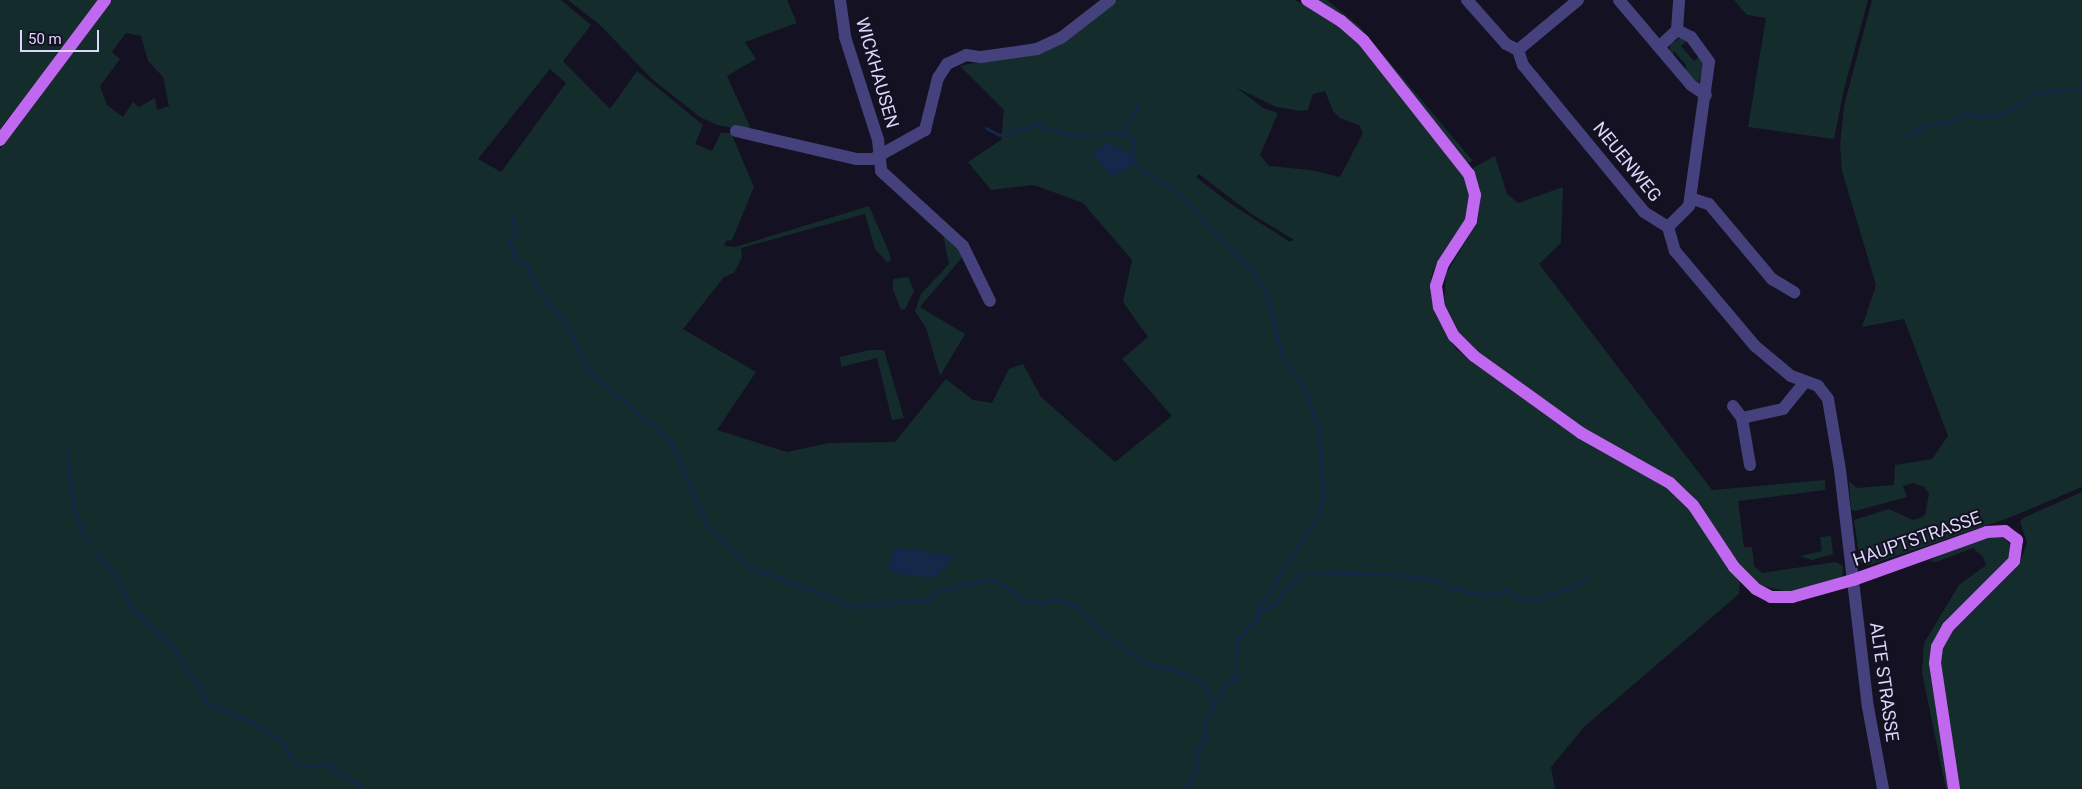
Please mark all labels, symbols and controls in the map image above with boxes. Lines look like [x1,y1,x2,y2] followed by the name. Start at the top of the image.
[851,15,903,131] street label: WICKHAUSEN
[22,20,101,52] scale bar
[28,30,62,48] text: 50 m
[1588,118,1666,206] street label: NEUENWEG
[1850,507,1984,571] street label: HAUPTSTRASSE
[1865,621,1903,743] street label: ALTE STRASSE

